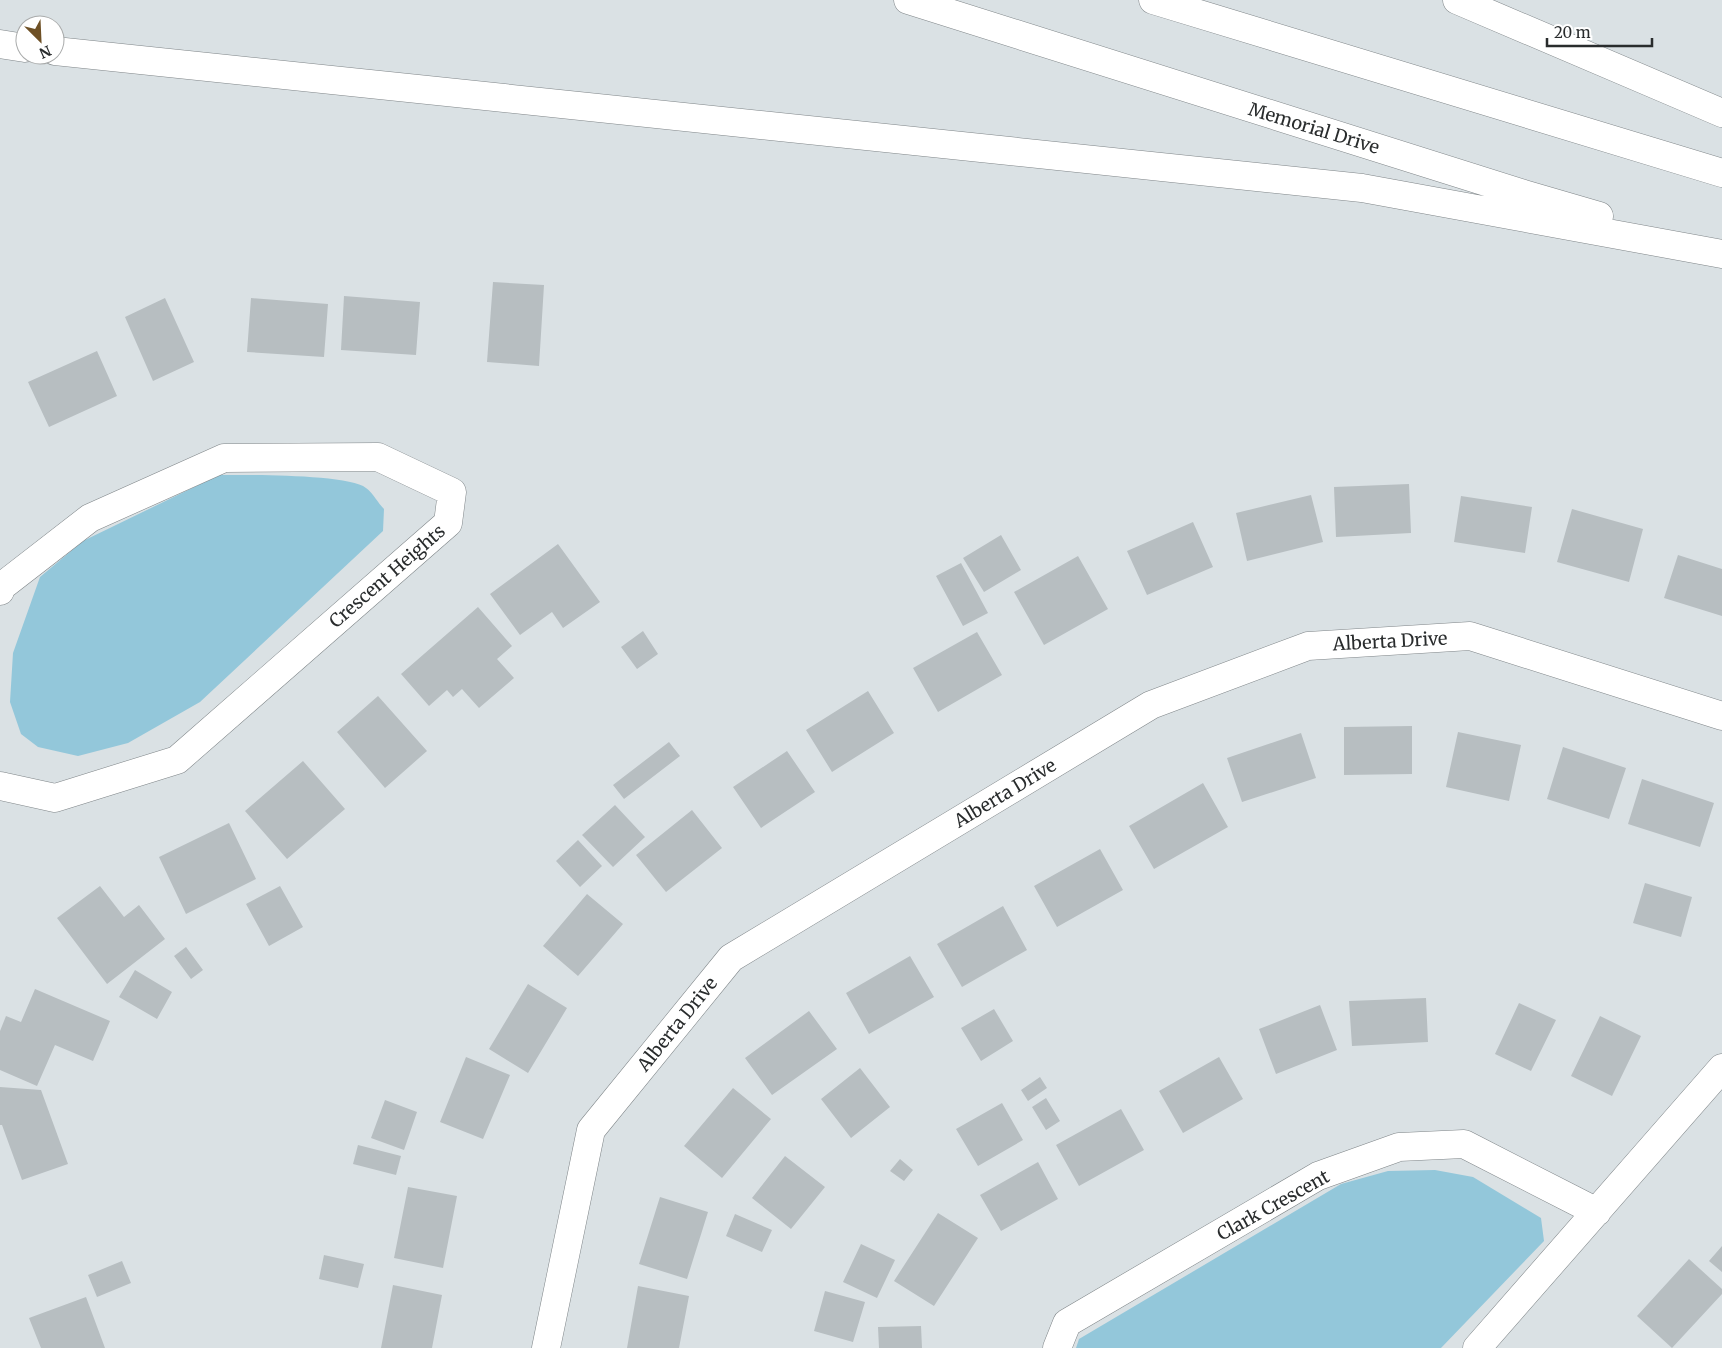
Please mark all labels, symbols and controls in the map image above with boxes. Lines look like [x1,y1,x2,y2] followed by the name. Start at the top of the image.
[15,15,65,65] north arrow
[1547,15,1652,47] scale bar
[1554,23,1591,42] text: 20 m
[37,41,54,62] text: N
[1246,97,1382,159] street label: Memorial Drive
[324,519,450,633] street label: Crescent Heights
[1331,627,1448,656] street label: Alberta Drive
[949,754,1060,833] street label: Alberta Drive
[631,972,722,1077] street label: Alberta Drive
[1213,1165,1333,1245] street label: Clark Crescent

